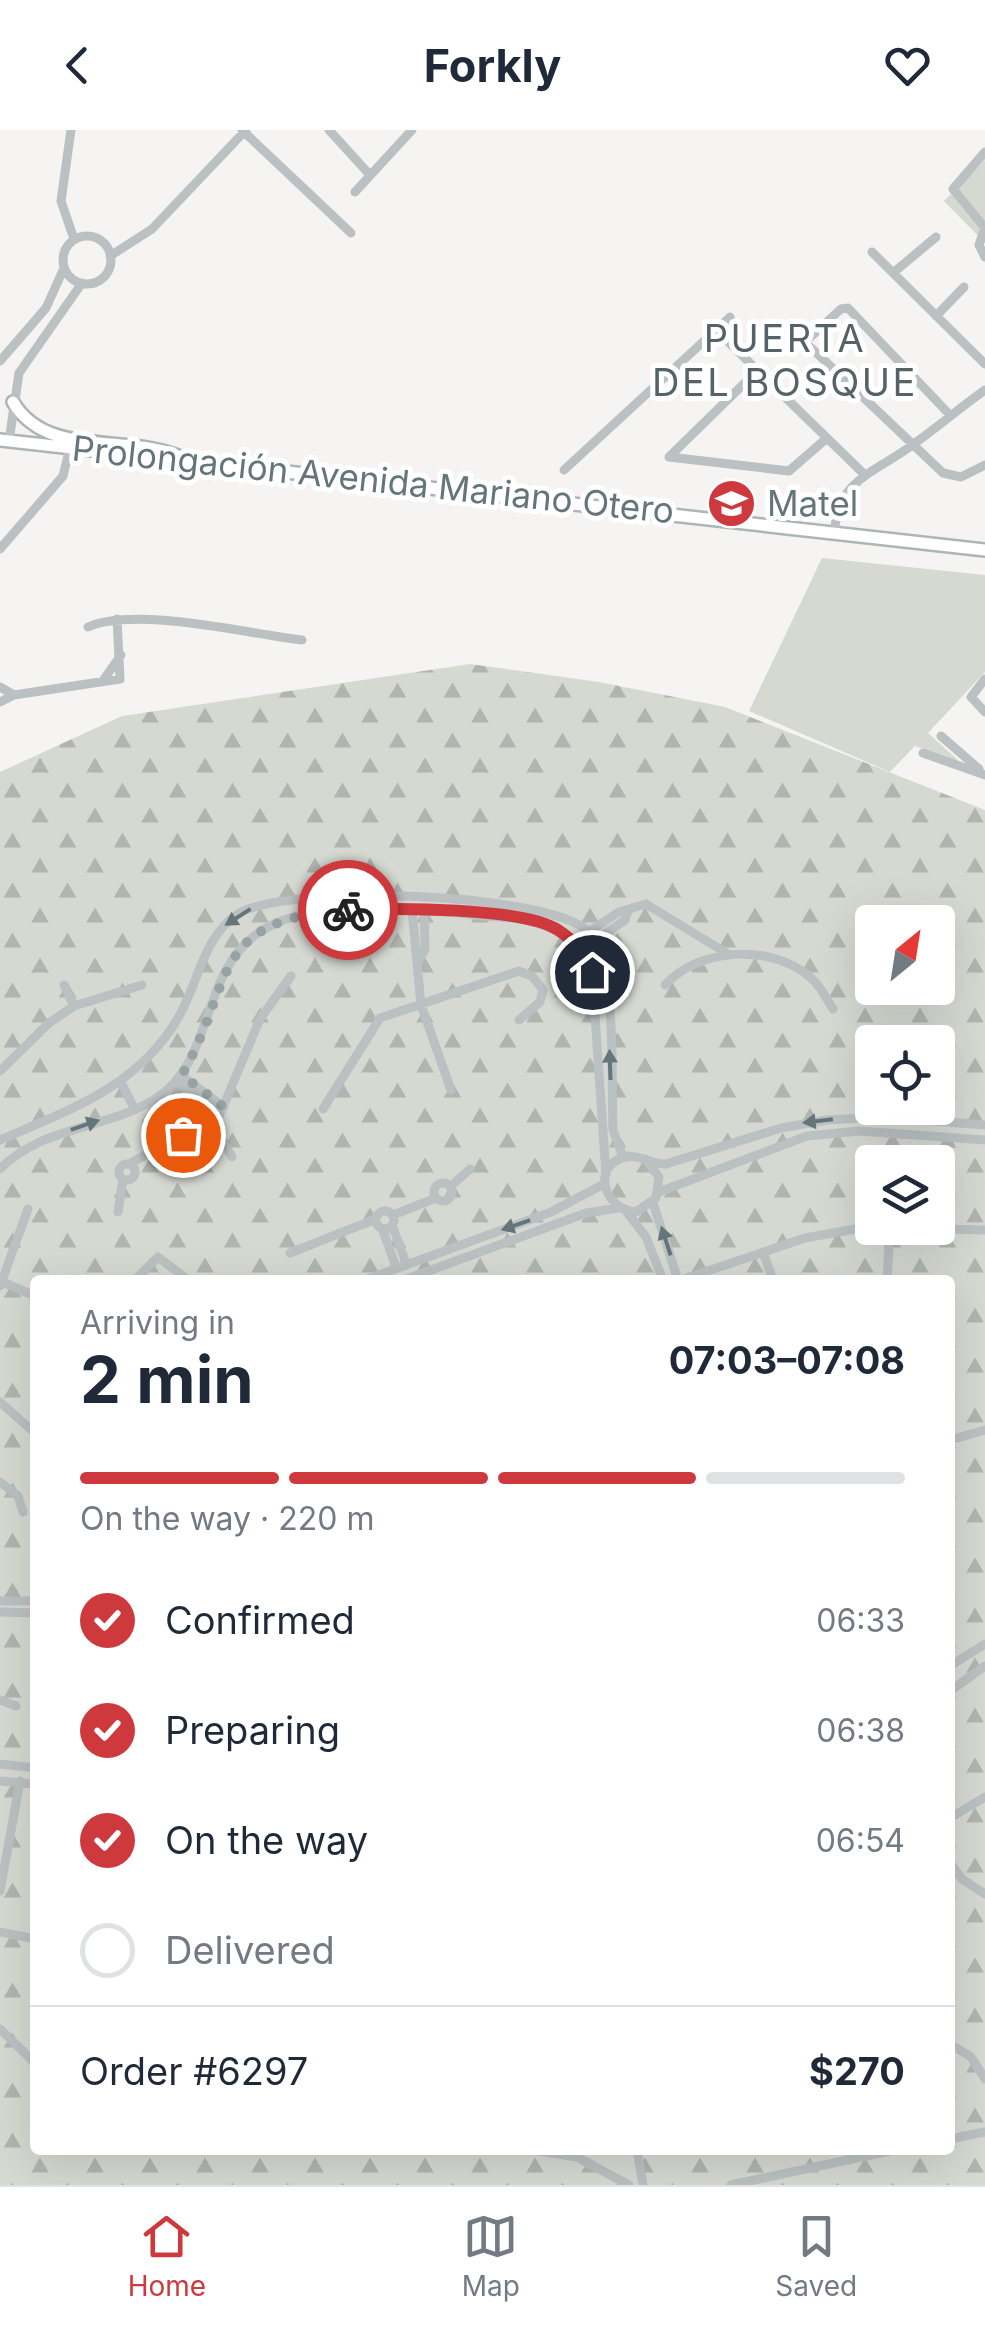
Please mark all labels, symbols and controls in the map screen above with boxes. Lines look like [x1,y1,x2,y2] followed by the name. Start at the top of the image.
[50,38,105,93] icon: back
[424,38,561,93] text: Forkly
[880,38,935,93] icon: heart
[652,315,918,405] district label: PUERTA DEL BOSQUE
[70,427,676,532] street label: Prolongación Avenida Mariano Otero
[706,478,758,530] school or university icon: Matel
[767,482,858,524] place label: Matel
[298,860,398,960] courier
[321,883,376,938] icon: bike
[855,905,955,1005] north arrow
[855,905,955,1245] map controls
[224,907,251,925] one-way arrow
[550,930,635,1015] pin
[565,945,620,1000] icon: home
[855,1025,955,1125] button: locate
[602,1048,618,1080] one-way arrow
[141,1093,226,1178] pin
[156,1108,211,1163] icon: bag
[802,1114,833,1130] one-way arrow
[71,1116,101,1131] one-way arrow
[855,1145,955,1245] button: layers
[500,1218,530,1233] one-way arrow
[657,1226,672,1256] one-way arrow
[80,1303,235,1342] text: Arriving in
[669,1337,905,1383] text: 07:03–07:08
[80,1340,254,1419] text: 2 min
[80,1499,375,1538] text: On the way · 220 m
[80,1593,135,1648] icon: check
[165,1597,355,1643] text: Confirmed
[816,1601,905,1640] text: 06:33
[80,1703,135,1758] icon: check
[165,1707,340,1753] text: Preparing
[816,1711,905,1750] text: 06:38
[80,1813,135,1868] icon: check
[165,1817,368,1863] text: On the way
[816,1821,905,1860] text: 06:54
[165,1927,335,1973] text: Delivered
[80,2048,308,2094] text: Order #6297
[809,2048,905,2094] text: $270
[128,2209,206,2303] tab: Home
[462,2209,520,2303] tab: Map
[775,2209,857,2303] tab: Saved

